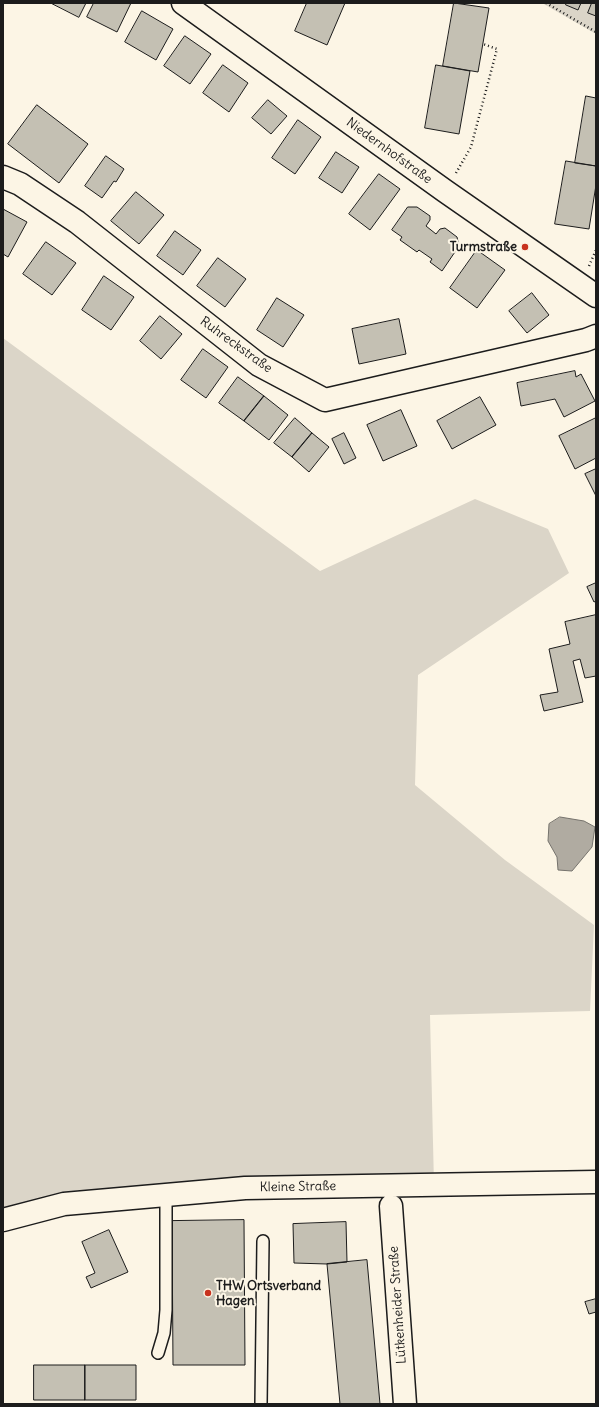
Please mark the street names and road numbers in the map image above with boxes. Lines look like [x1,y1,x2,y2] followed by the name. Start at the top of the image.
[343,115,435,187] street label: Niedernhofstraße
[197,314,275,376] street label: Ruhreckstraße
[260,1179,336,1195] street label: Kleine Straße
[386,1245,410,1365] street label: Lütkenheider Straße

